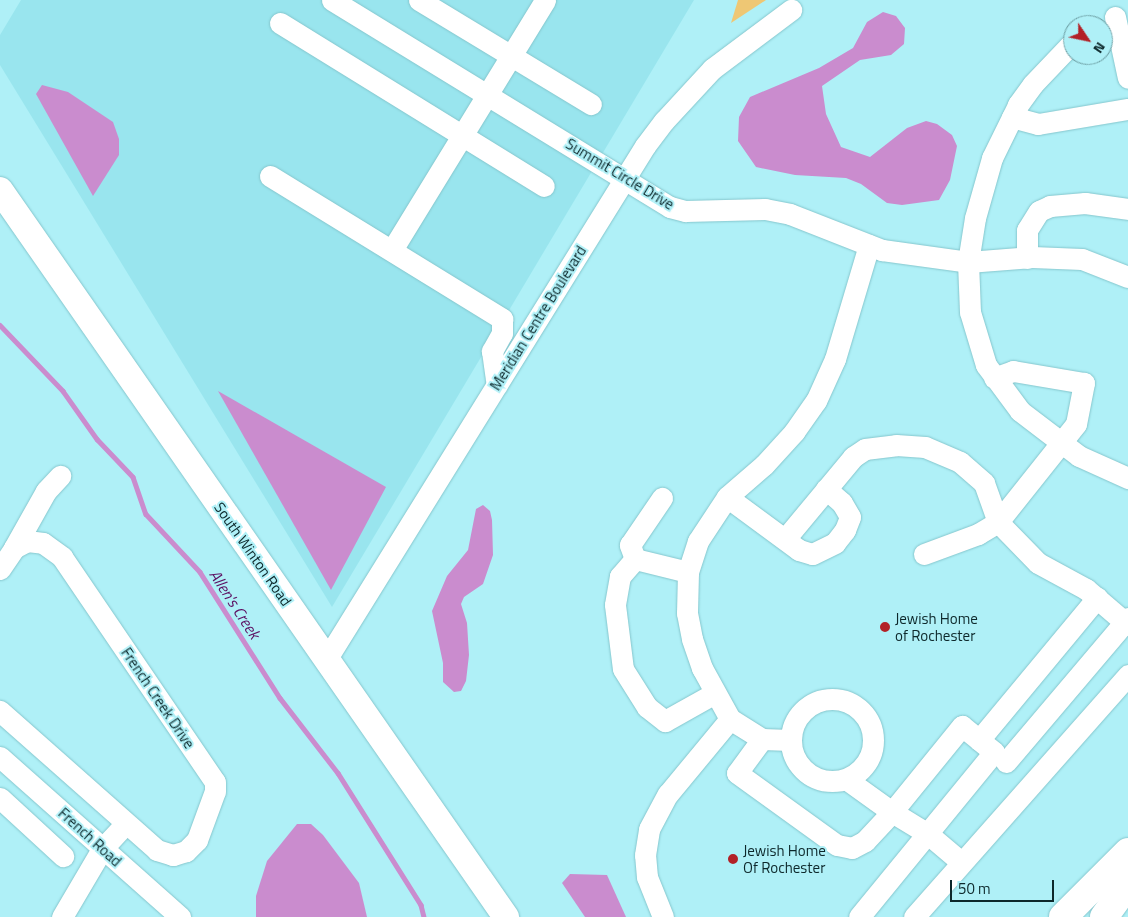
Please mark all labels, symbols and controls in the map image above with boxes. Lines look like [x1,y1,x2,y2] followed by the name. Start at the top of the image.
[1063,15,1113,65] north arrow
[1089,38,1111,58] text: N
[563,135,677,213] street label: Summit Circle Drive
[486,242,590,394] street label: Meridian Centre Boulevard
[211,499,295,609] street label: South Winton Road
[206,566,264,642] water label: Allen's Creek
[895,609,978,644] place label: Jewish Home of Rochester
[879,621,891,633] marker: Jewish Home of Rochester
[118,644,198,752] street label: French Creek Drive
[55,804,125,870] street label: French Road
[743,841,826,876] place label: Jewish Home Of Rochester
[727,853,739,865] marker: Jewish Home Of Rochester
[953,870,1057,902] scale bar
[958,877,991,900] text: 50 m

